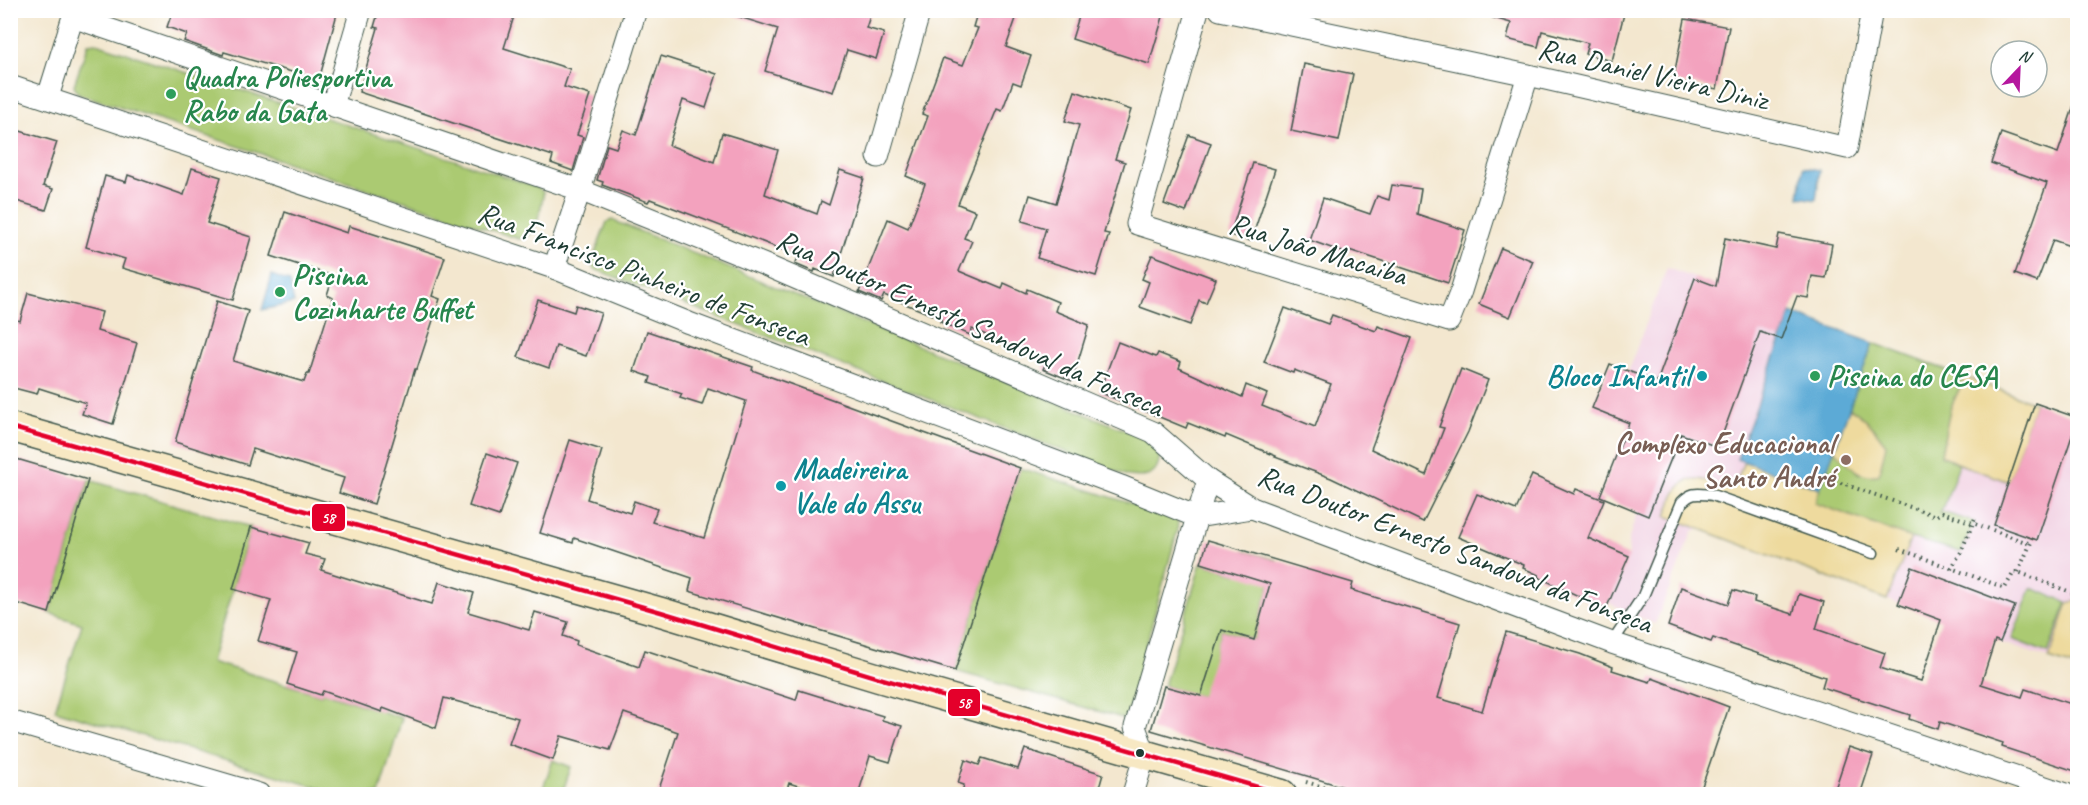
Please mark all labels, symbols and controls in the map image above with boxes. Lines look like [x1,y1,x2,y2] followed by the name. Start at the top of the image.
[1535,29,1774,119] street label: Rua Daniel Vieira Diniz
[1989,39,2049,99] north arrow
[2016,45,2036,68] text: N
[183,58,393,130] place label: Quadra Poliesportiva Rabo da Gata
[164,87,178,101] marker: Quadra Poliesportiva Rabo da Gata
[473,193,817,356] street label: Rua Francisco Pinheiro de Fonseca
[1225,204,1413,295] street label: Rua João Macaiba
[771,220,1171,426] street label: Rua Doutor Ernesto Sandoval da Fonseca
[292,256,476,328] place label: Piscina Cozinharte Buffet
[273,285,287,299] marker: Piscina Cozinharte Buffet
[1546,357,1696,395] place label: Bloco Infantil
[1827,357,1999,395] place label: Piscina do CESA
[1695,369,1709,383] marker: Bloco Infantil
[1808,369,1822,383] marker: Piscina do CESA
[1615,424,1840,496] place label: Complexo Educacional Santo André
[793,450,922,522] place label: Madeireira Vale do Assu
[1839,453,1853,467] marker: Complexo Educacional Santo André
[1252,456,1659,643] street label: Rua Doutor Ernesto Sandoval da Fonseca
[774,479,788,493] marker: Madeireira Vale do Assu
[311,503,346,532] line badge: 58
[321,508,337,528] text: 58
[947,688,981,717] line badge: 58
[957,693,973,713] text: 58
[1134,747,1146,759] unlabelled marker

